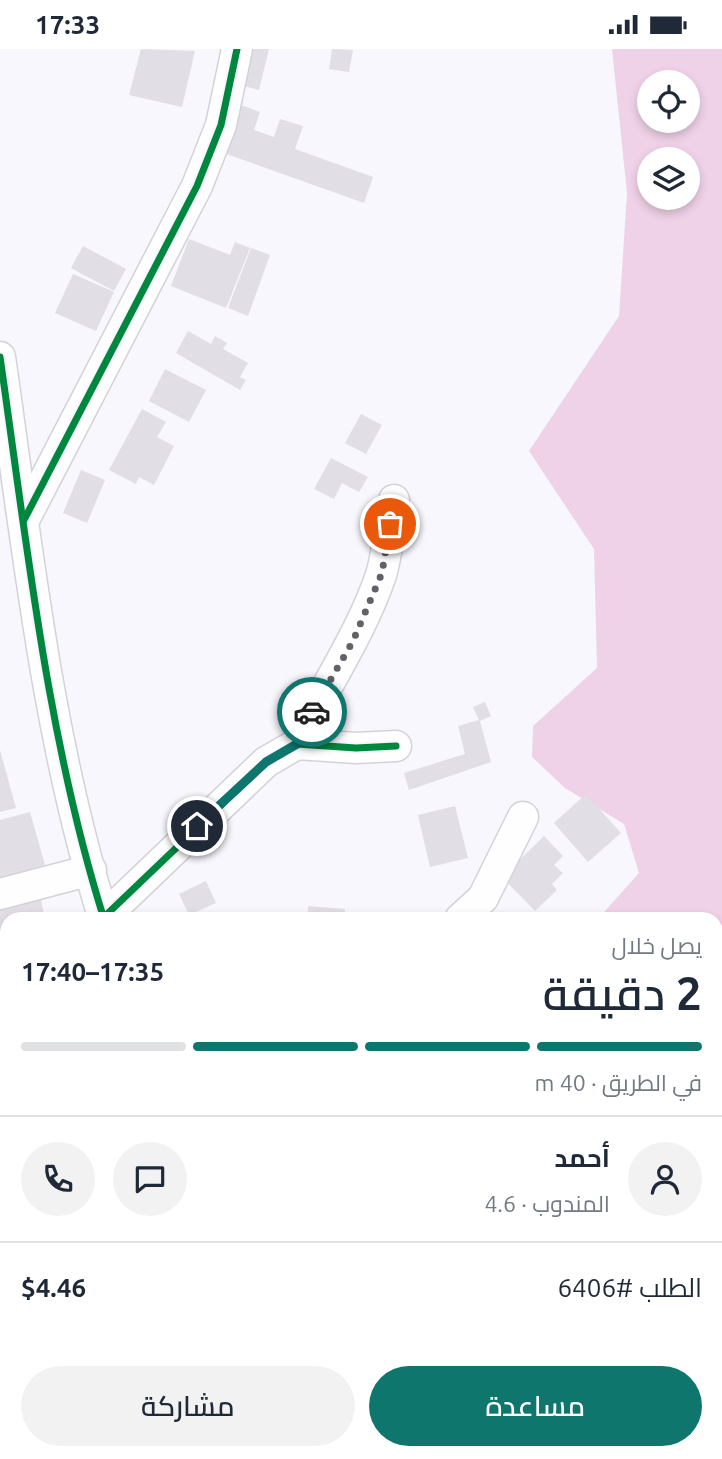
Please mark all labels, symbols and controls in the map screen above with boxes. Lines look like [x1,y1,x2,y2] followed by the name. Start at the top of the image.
[35,10,100,39] text: 17:33
[637,70,700,210] map controls
[637,70,700,133] button: locate
[637,147,700,210] button: layers
[360,494,420,554] pin
[371,505,409,543] icon: bag
[277,677,347,747] courier
[293,693,331,731] icon: car
[167,796,227,856] pin
[178,807,216,845] icon: home
[611,933,702,958] text: يصل خلال
[21,957,164,986] text: 17:35–17:40
[543,967,702,1019] text: 2 دقيقة
[535,1070,702,1095] text: في الطريق · 40 m
[21,1142,95,1216] button: phone
[113,1142,187,1216] button: chat
[628,1142,702,1216] button: person
[554,1143,610,1172] text: أحمد
[484,1191,610,1216] text: المندوب · 4.6
[21,1273,86,1302] text: $4.46
[557,1273,702,1302] text: الطلب #6406
[21,1366,355,1446] button: مشاركة
[369,1366,702,1446] button: مساعدة

